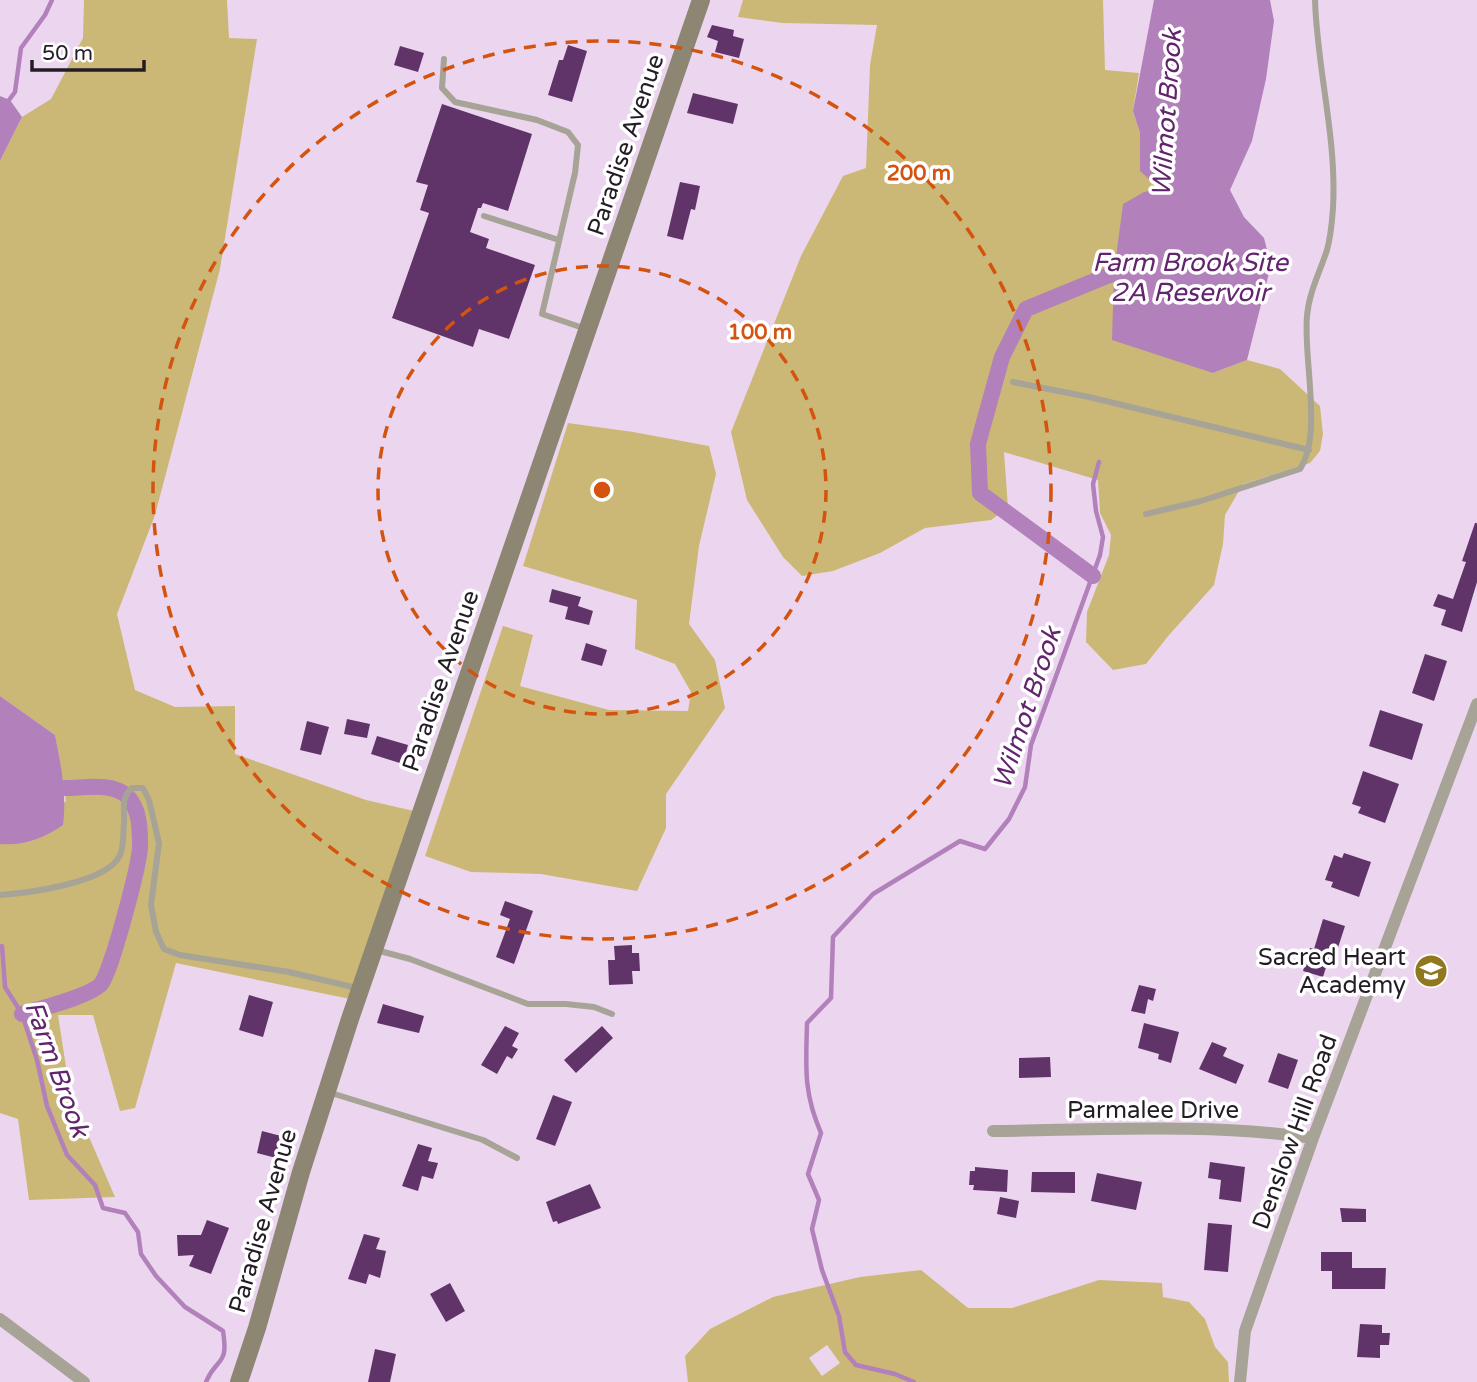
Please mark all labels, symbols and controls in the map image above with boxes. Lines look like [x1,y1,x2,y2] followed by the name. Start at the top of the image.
[1146,26,1188,198] water label: Wilmot Brook
[32,28,144,72] scale bar
[42,41,93,66] text: 50 m
[581,50,671,240] street label: Paradise Avenue
[887,161,951,186] text: 200 m
[1092,247,1289,308] water label: Farm Brook Site 2A Reservoir
[728,320,792,345] text: 100 m
[590,478,614,502] centre of rings
[396,586,486,776] street label: Paradise Avenue
[986,621,1068,793] water label: Wilmot Brook
[1258,943,1406,1000] place label: Sacred Heart Academy
[1412,952,1450,990] school or university icon: Sacred Heart Academy
[18,997,97,1143] water label: Farm Brook
[1246,1031,1344,1233] street label: Denslow Hill Road
[1067,1096,1239,1125] street label: Parmalee Drive
[223,1126,303,1316] street label: Paradise Avenue

